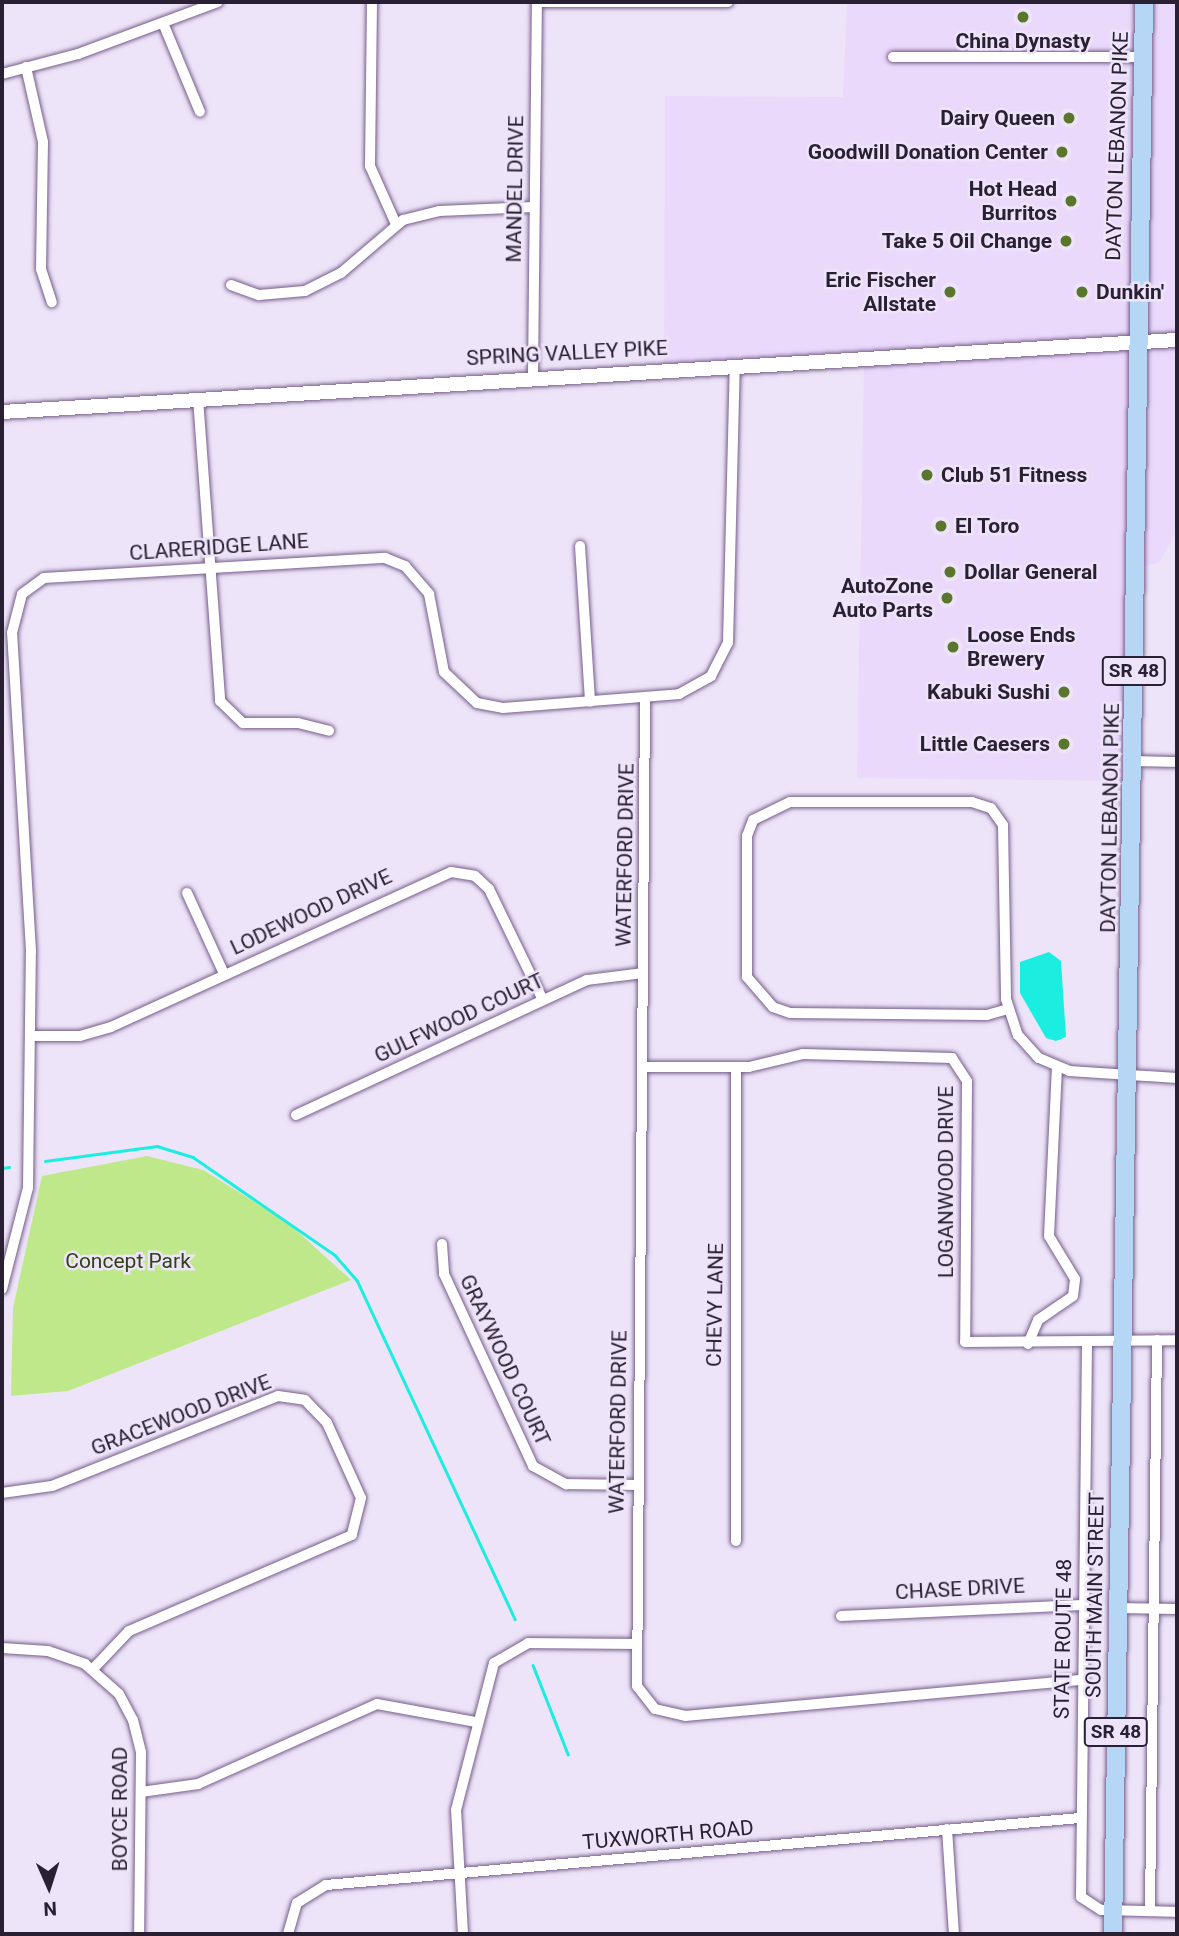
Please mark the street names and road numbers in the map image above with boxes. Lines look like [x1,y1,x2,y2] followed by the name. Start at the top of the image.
[1100,31,1134,261] street label: DAYTON LEBANON PIKE
[501,115,529,263] street label: MANDEL DRIVE
[466,335,668,371] street label: SPRING VALLEY PIKE
[128,528,310,566] street label: CLARERIDGE LANE
[1101,656,1167,686] road number: SR 48
[1095,703,1125,933] street label: DAYTON LEBANON PIKE
[611,763,639,947] street label: WATERFORD DRIVE
[226,864,396,960] street label: LODEWOOD DRIVE
[370,968,548,1068] street label: GULFWOOD COURT
[933,1086,959,1278] street label: LOGANWOOD DRIVE
[701,1243,729,1367] street label: CHEVY LANE
[454,1271,556,1449] street label: GRAYWOOD COURT
[604,1330,632,1514] street label: WATERFORD DRIVE
[87,1369,275,1461] street label: GRACEWOOD DRIVE
[1081,1492,1109,1698] street label: SOUTH MAIN STREET
[1049,1559,1077,1719] street label: STATE ROUTE 48
[894,1573,1026,1605] street label: CHASE DRIVE
[1083,1716,1149,1748] road number: SR 48
[107,1747,133,1871] street label: BOYCE ROAD
[581,1815,755,1855] street label: TUXWORTH ROAD

